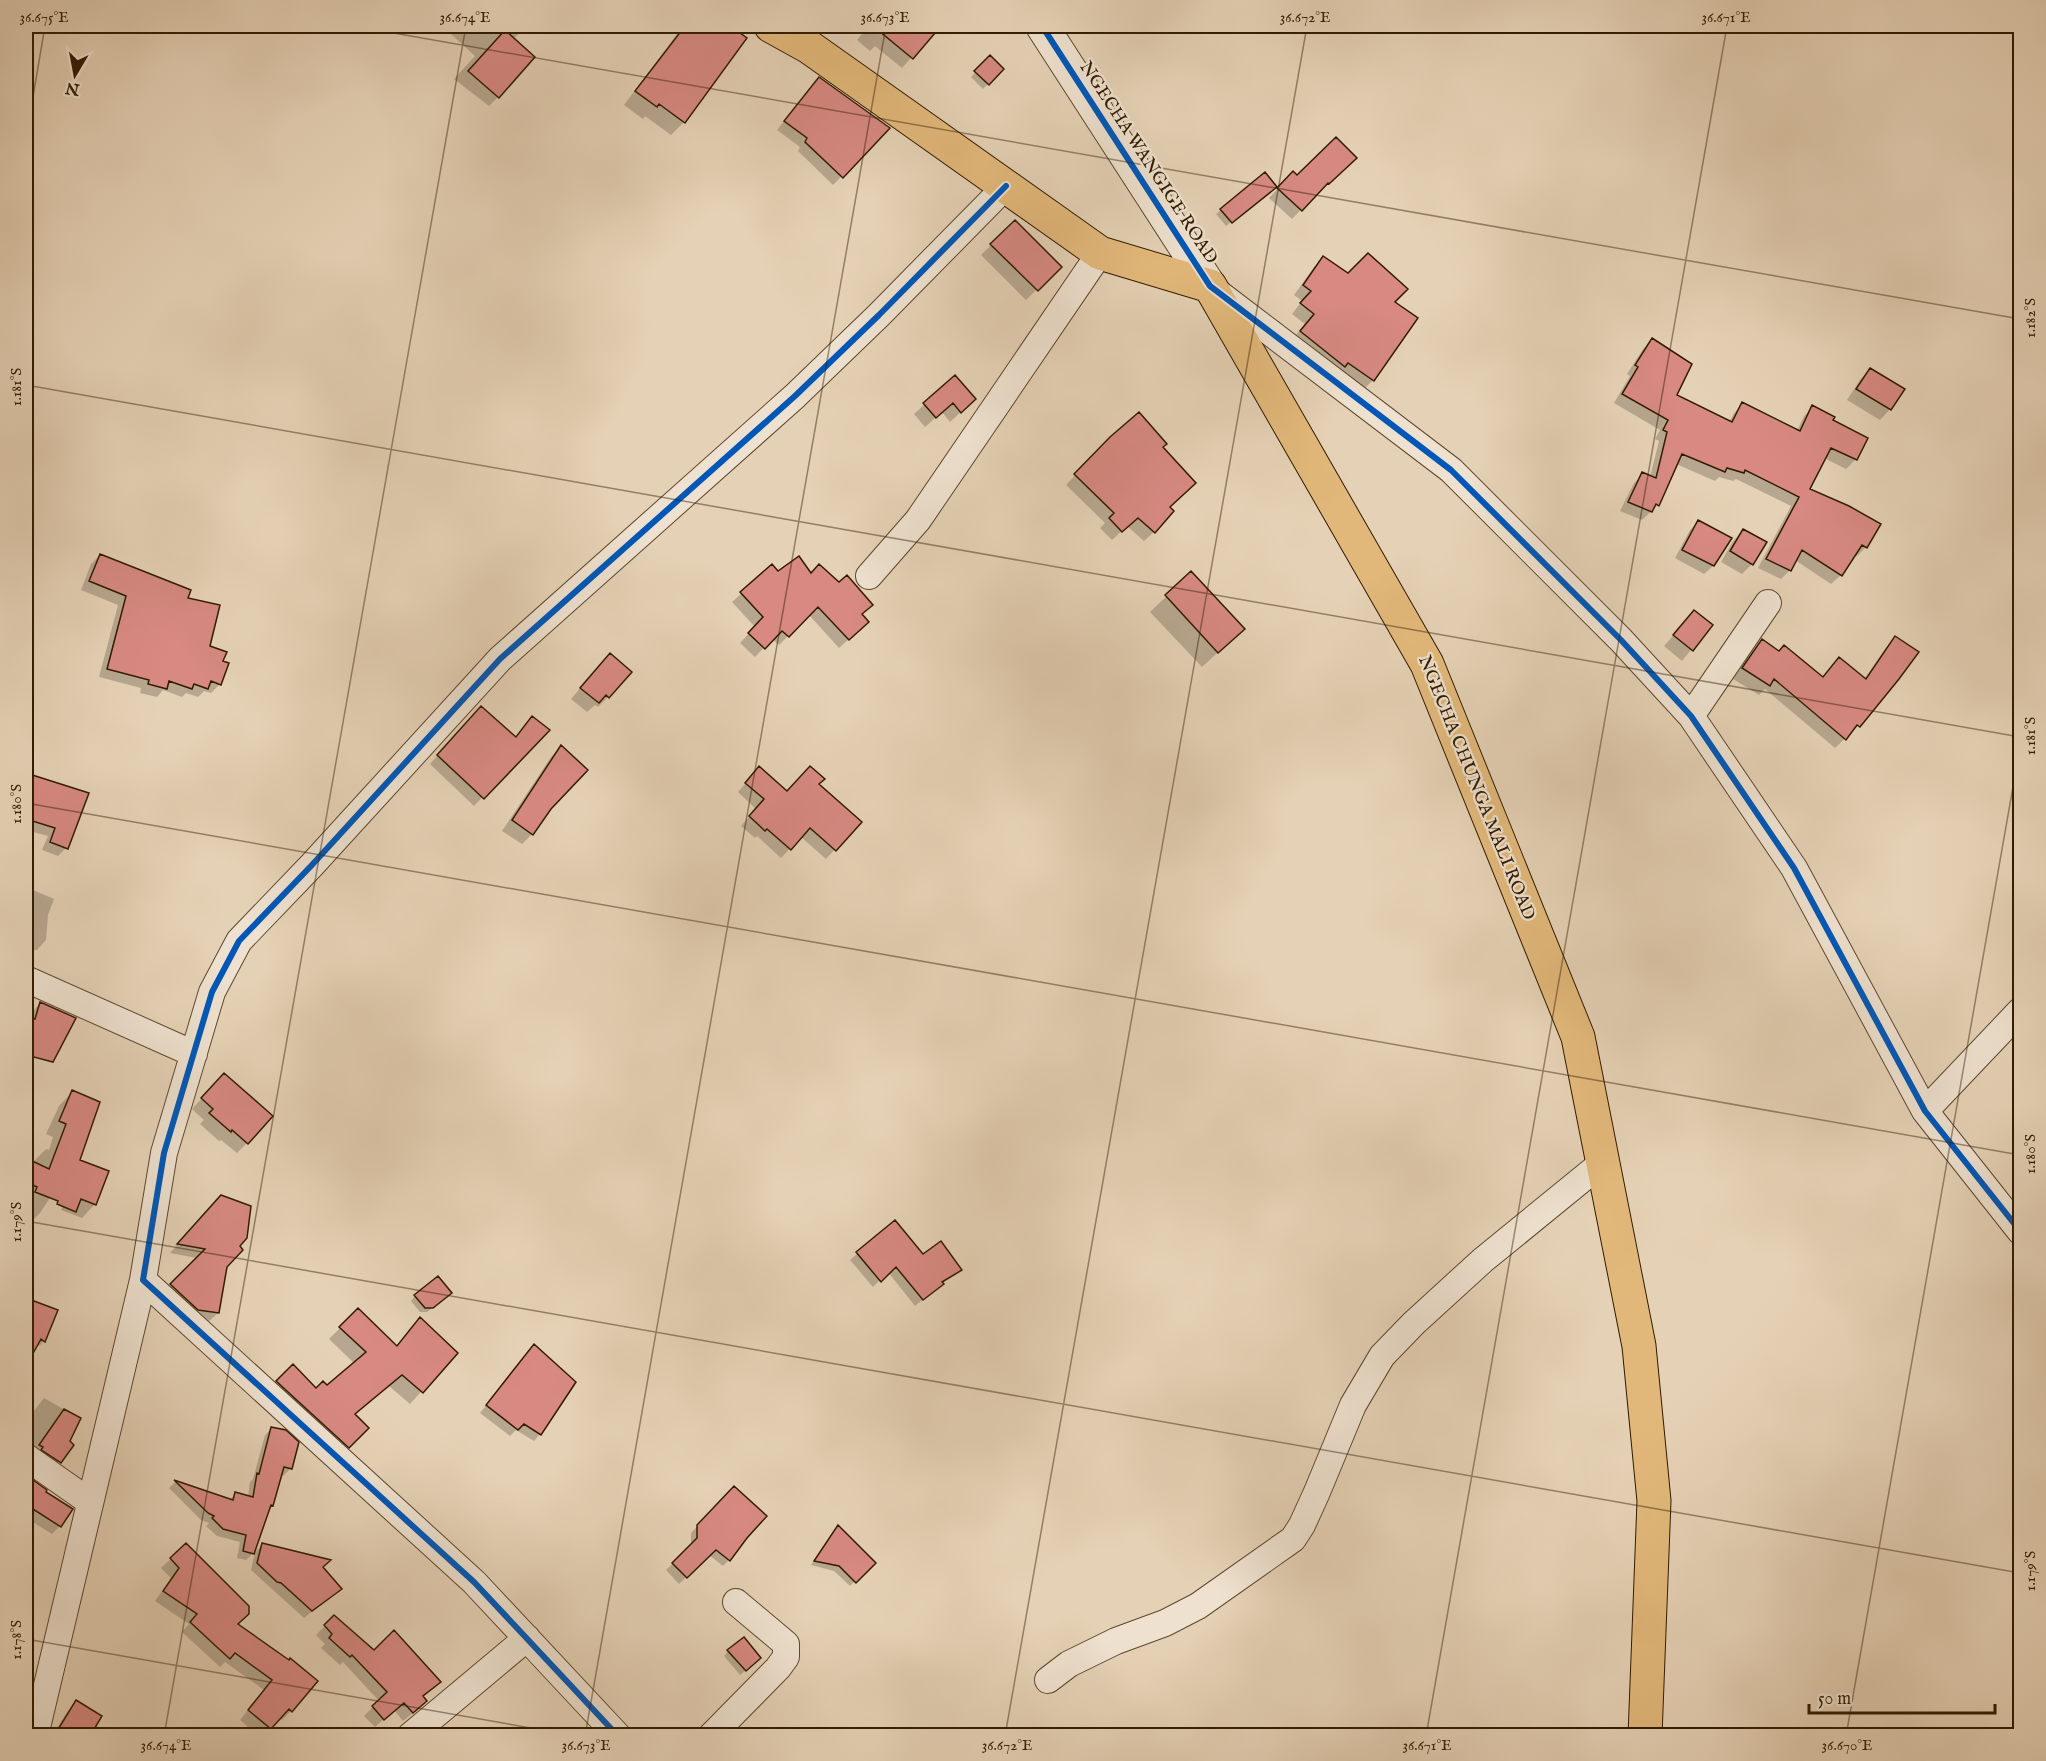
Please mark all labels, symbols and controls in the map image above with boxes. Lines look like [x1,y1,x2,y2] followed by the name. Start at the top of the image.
[19,8,69,27] text: 36.675°E
[440,8,490,27] text: 36.674°E
[860,8,910,27] text: 36.673°E
[1280,8,1330,27] text: 36.672°E
[1701,8,1751,27] text: 36.671°E
[45,45,105,105] north arrow
[1074,57,1222,269] street label: NGECHA WANGIGE ROAD
[64,77,82,99] text: N
[2021,298,2040,338] text: 1.182°S
[7,368,26,406] text: 1.181°S
[1412,652,1540,924] street label: NGECHA CHUNGA MALI ROAD
[2021,717,2040,755] text: 1.181°S
[7,784,26,824] text: 1.180°S
[2021,1134,2040,1174] text: 1.180°S
[7,1202,26,1242] text: 1.179°S
[2021,1551,2040,1591] text: 1.179°S
[7,1620,26,1660] text: 1.178°S
[1809,1677,1995,1715] scale bar
[1818,1688,1851,1711] text: 50 m
[141,1736,191,1755] text: 36.674°E
[561,1736,611,1755] text: 36.673°E
[982,1736,1032,1755] text: 36.672°E
[1402,1736,1452,1755] text: 36.671°E
[1821,1736,1873,1755] text: 36.670°E

